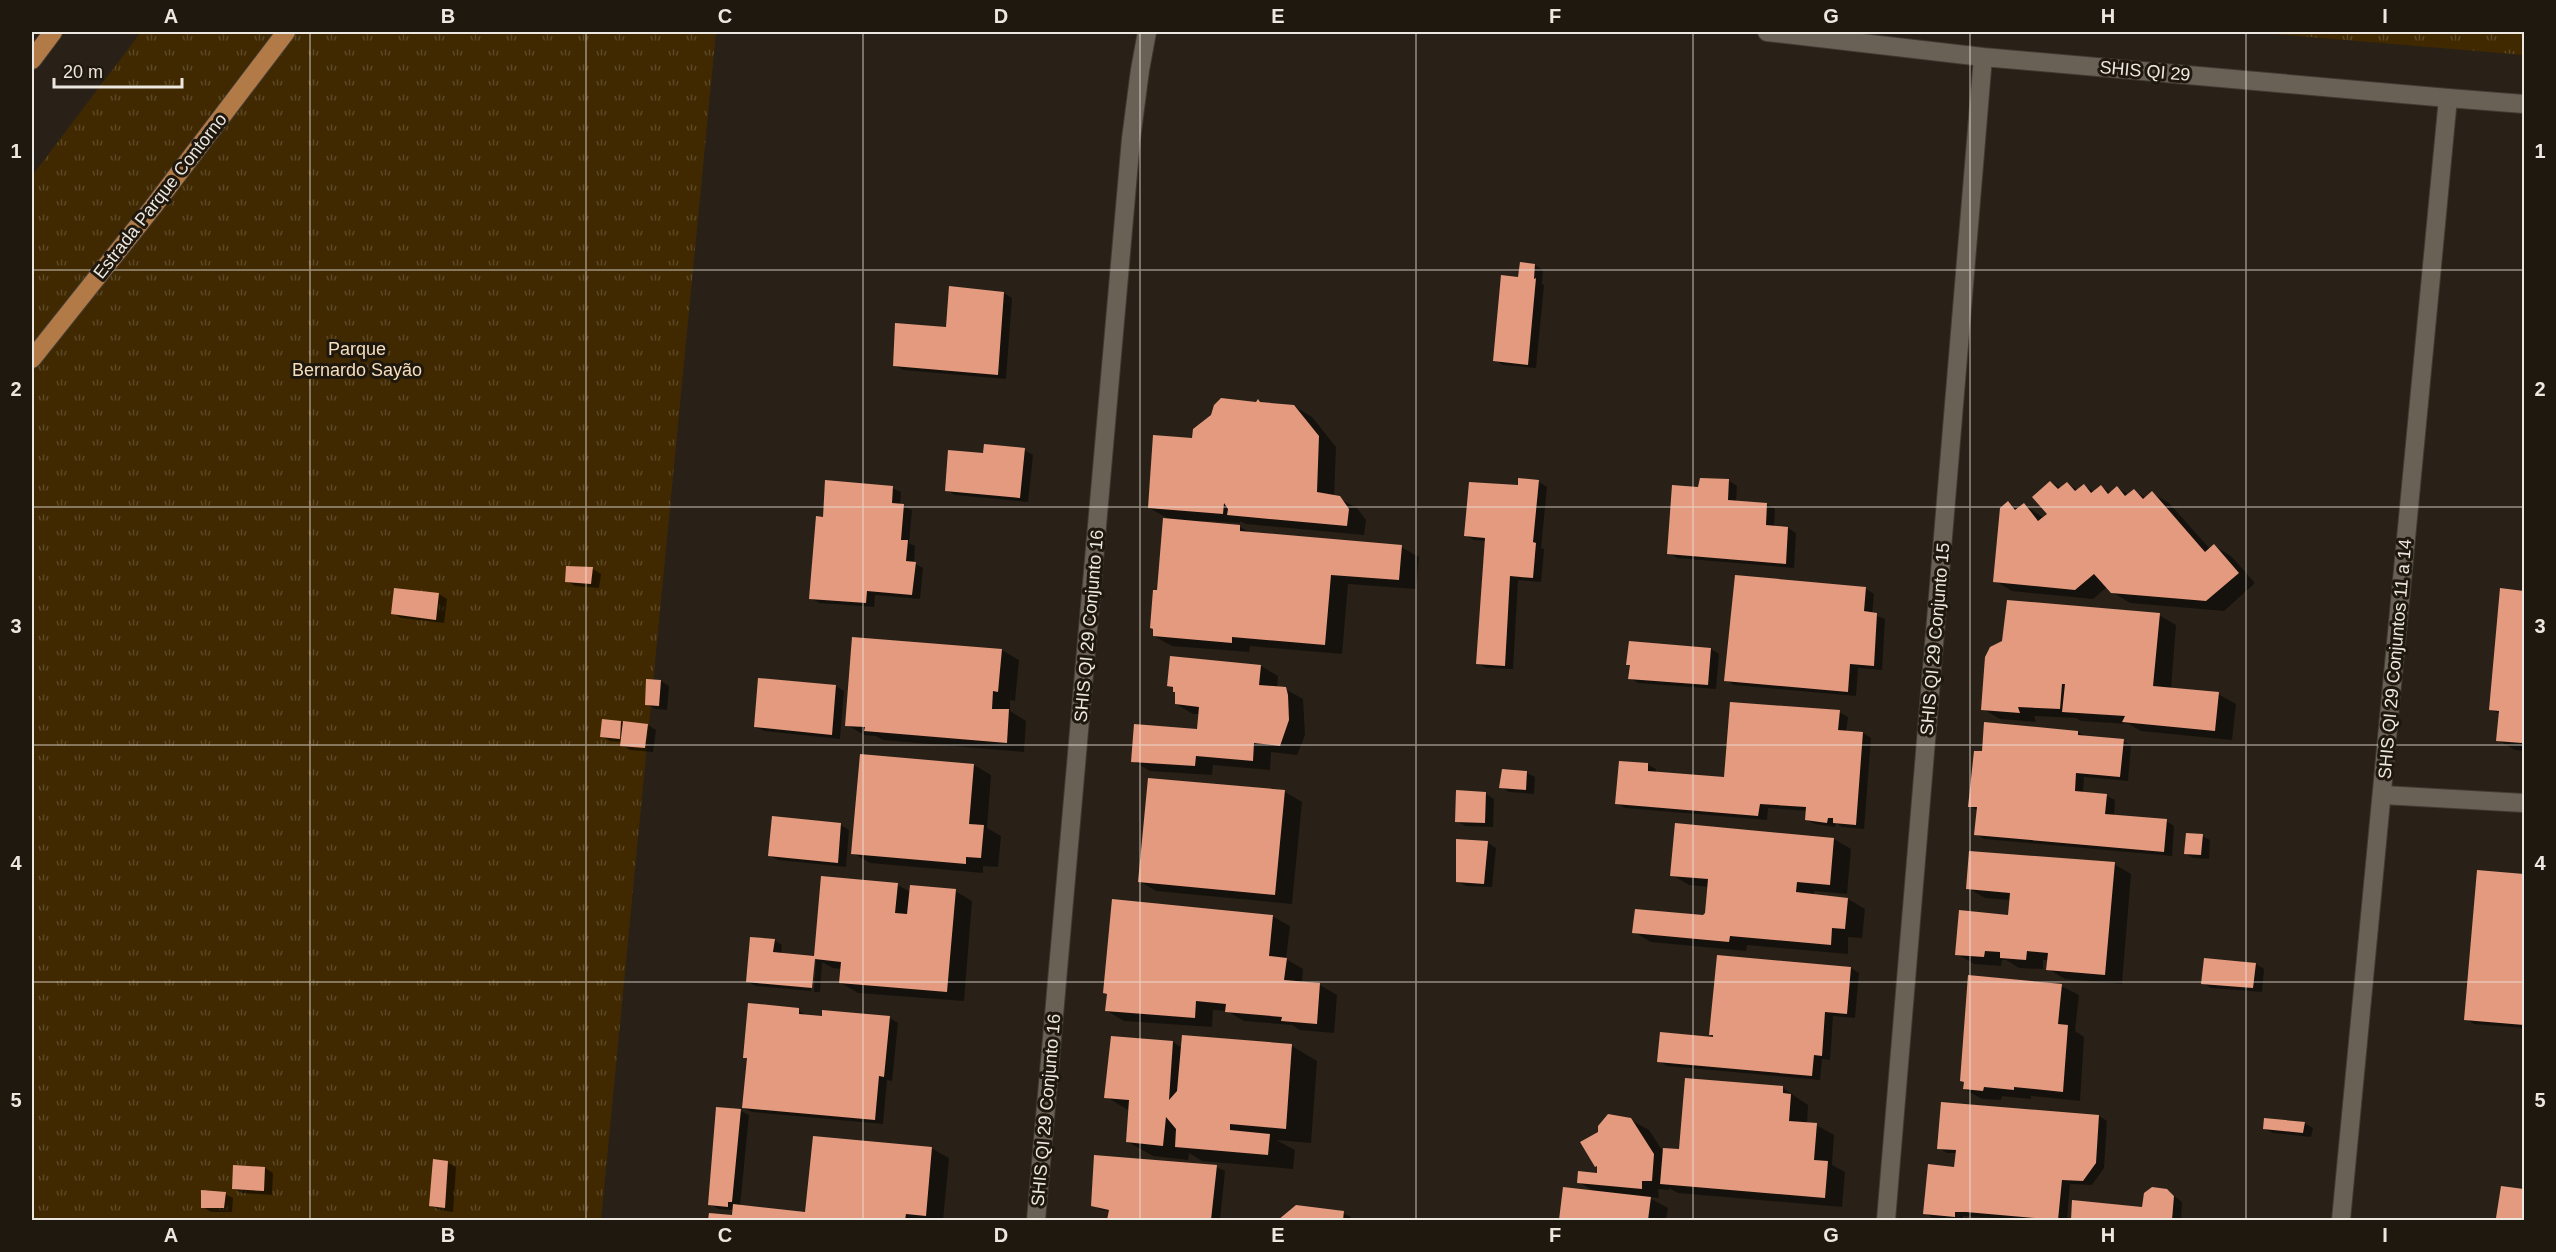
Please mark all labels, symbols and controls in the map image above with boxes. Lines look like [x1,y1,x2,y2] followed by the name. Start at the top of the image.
[164,5,178,27] text: A
[441,5,455,27] text: B
[718,5,732,27] text: C
[994,5,1008,27] text: D
[1271,5,1285,27] text: E
[1549,5,1561,27] text: F
[1823,5,1839,27] text: G
[2101,5,2115,27] text: H
[2382,5,2388,27] text: I
[54,51,182,89] scale bar
[2099,57,2191,85] street label: SHIS QI 29
[63,62,103,82] text: 20 m
[89,109,231,283] street label: Estrada Parque Contorno
[10,140,22,162] text: 1
[2534,140,2546,162] text: 1
[292,339,422,380] park label: Parque Bernardo Sayão
[10,378,22,400] text: 2
[2534,378,2546,400] text: 2
[1071,529,1107,723] street label: SHIS QI 29 Conjunto 16
[2375,538,2415,780] street label: SHIS QI 29 Conjuntos 11 a 14
[1917,542,1953,736] street label: SHIS QI 29 Conjunto 15
[10,615,22,637] text: 3
[2534,615,2546,637] text: 3
[10,852,22,874] text: 4
[2534,852,2546,874] text: 4
[1028,1013,1064,1207] street label: SHIS QI 29 Conjunto 16
[10,1089,22,1111] text: 5
[2534,1089,2546,1111] text: 5
[164,1224,178,1246] text: A
[441,1224,455,1246] text: B
[718,1224,732,1246] text: C
[994,1224,1008,1246] text: D
[1271,1224,1285,1246] text: E
[1549,1224,1561,1246] text: F
[1823,1224,1839,1246] text: G
[2101,1224,2115,1246] text: H
[2382,1224,2388,1246] text: I

